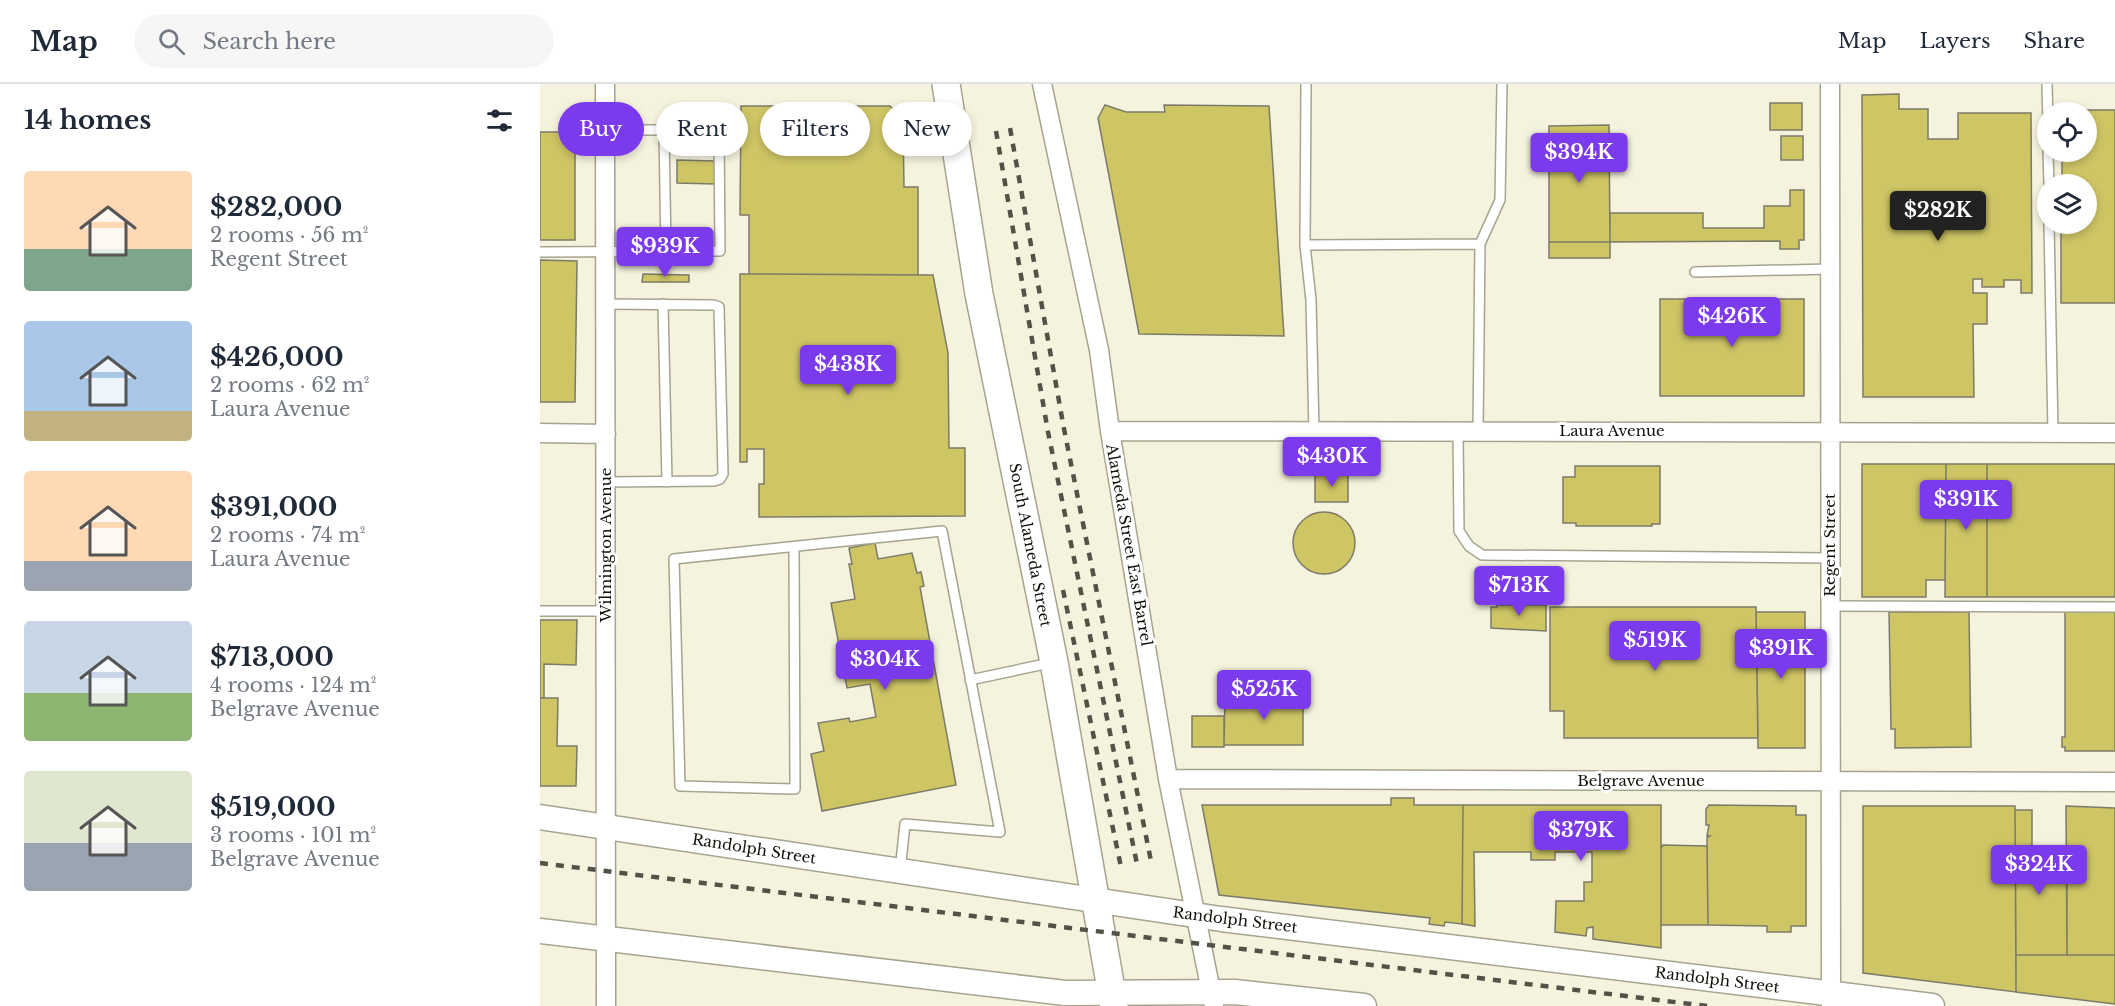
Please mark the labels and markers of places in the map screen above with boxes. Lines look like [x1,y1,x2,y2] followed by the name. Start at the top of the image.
[1537,133,1621,184] pin: $394K
[1896,191,1980,242] pin: $282K
[623,227,707,278] pin: $939K
[1690,297,1774,348] pin: $426K
[806,345,890,396] pin: $438K
[1290,437,1374,488] pin: $430K
[1924,480,2008,531] pin: $391K
[1477,566,1561,617] pin: $713K
[1613,621,1697,672] pin: $519K
[1739,629,1823,680] pin: $391K
[843,640,927,691] pin: $304K
[1222,670,1306,721] pin: $525K
[1539,811,1623,862] pin: $379K
[1997,845,2081,896] pin: $324K

